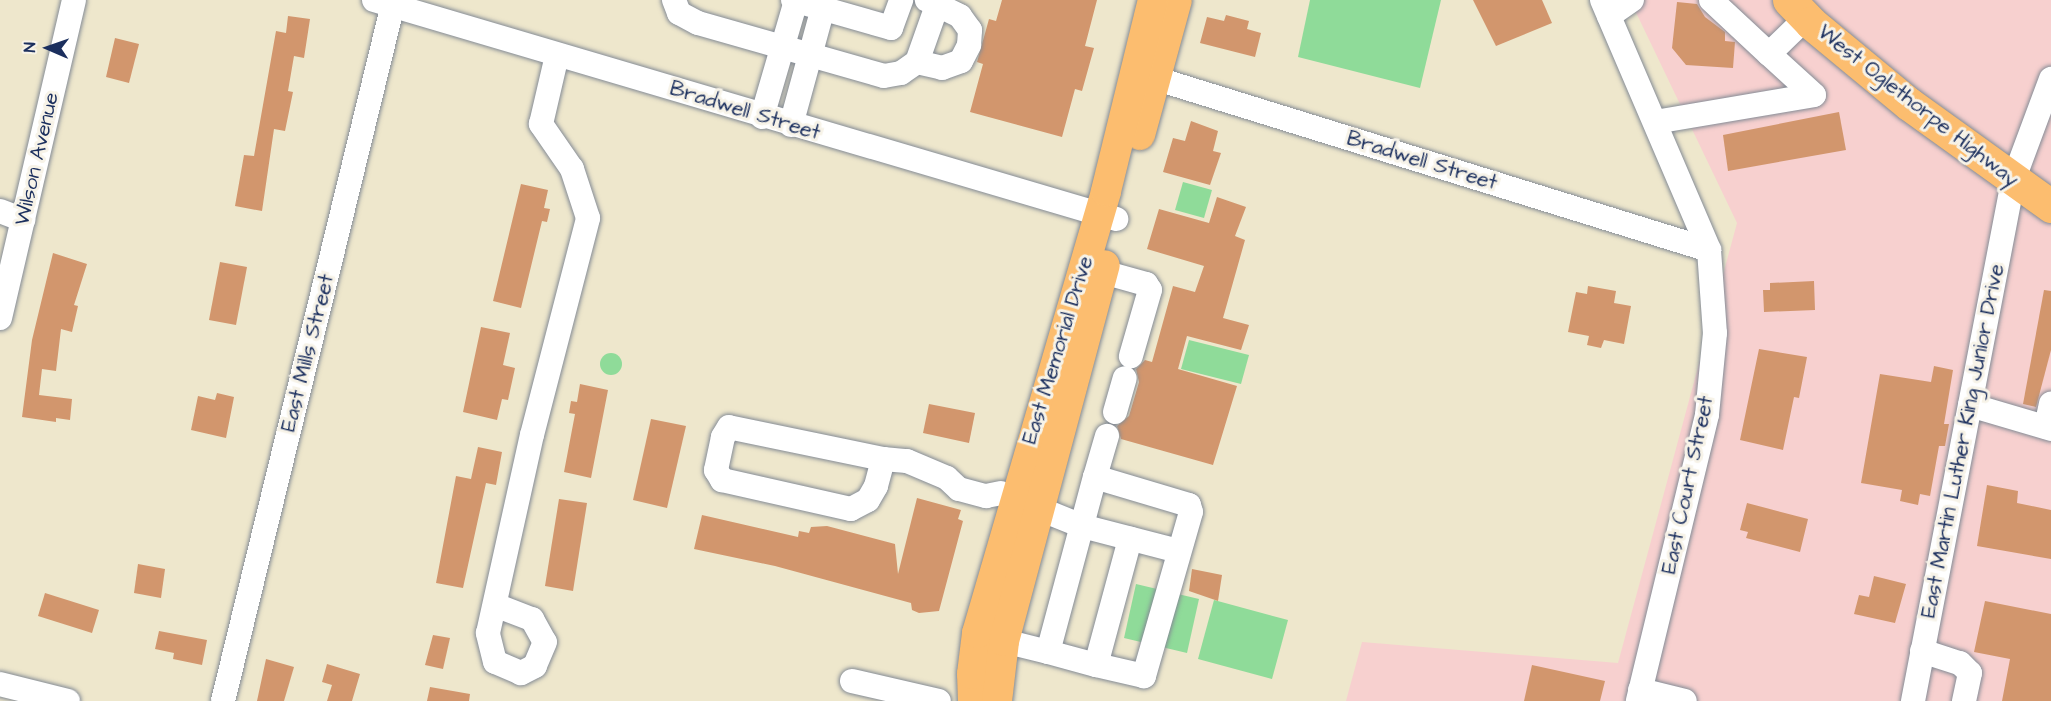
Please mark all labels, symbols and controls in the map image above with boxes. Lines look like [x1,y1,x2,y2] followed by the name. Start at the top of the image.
[18,18,78,78] north arrow
[1812,20,2024,192] street label: West Oglethorpe Highway
[19,42,41,53] text: N
[667,76,823,146] street label: Bradwell Street
[9,90,65,228] street label: Wilson Avenue
[1344,126,1500,196] street label: Bradwell Street
[1017,253,1099,447] street label: East Memorial Drive
[1916,262,2010,620] street label: East Martin Luther King Junior Drive
[276,272,340,434] street label: East Mills Street
[1657,394,1719,576] street label: East Court Street

